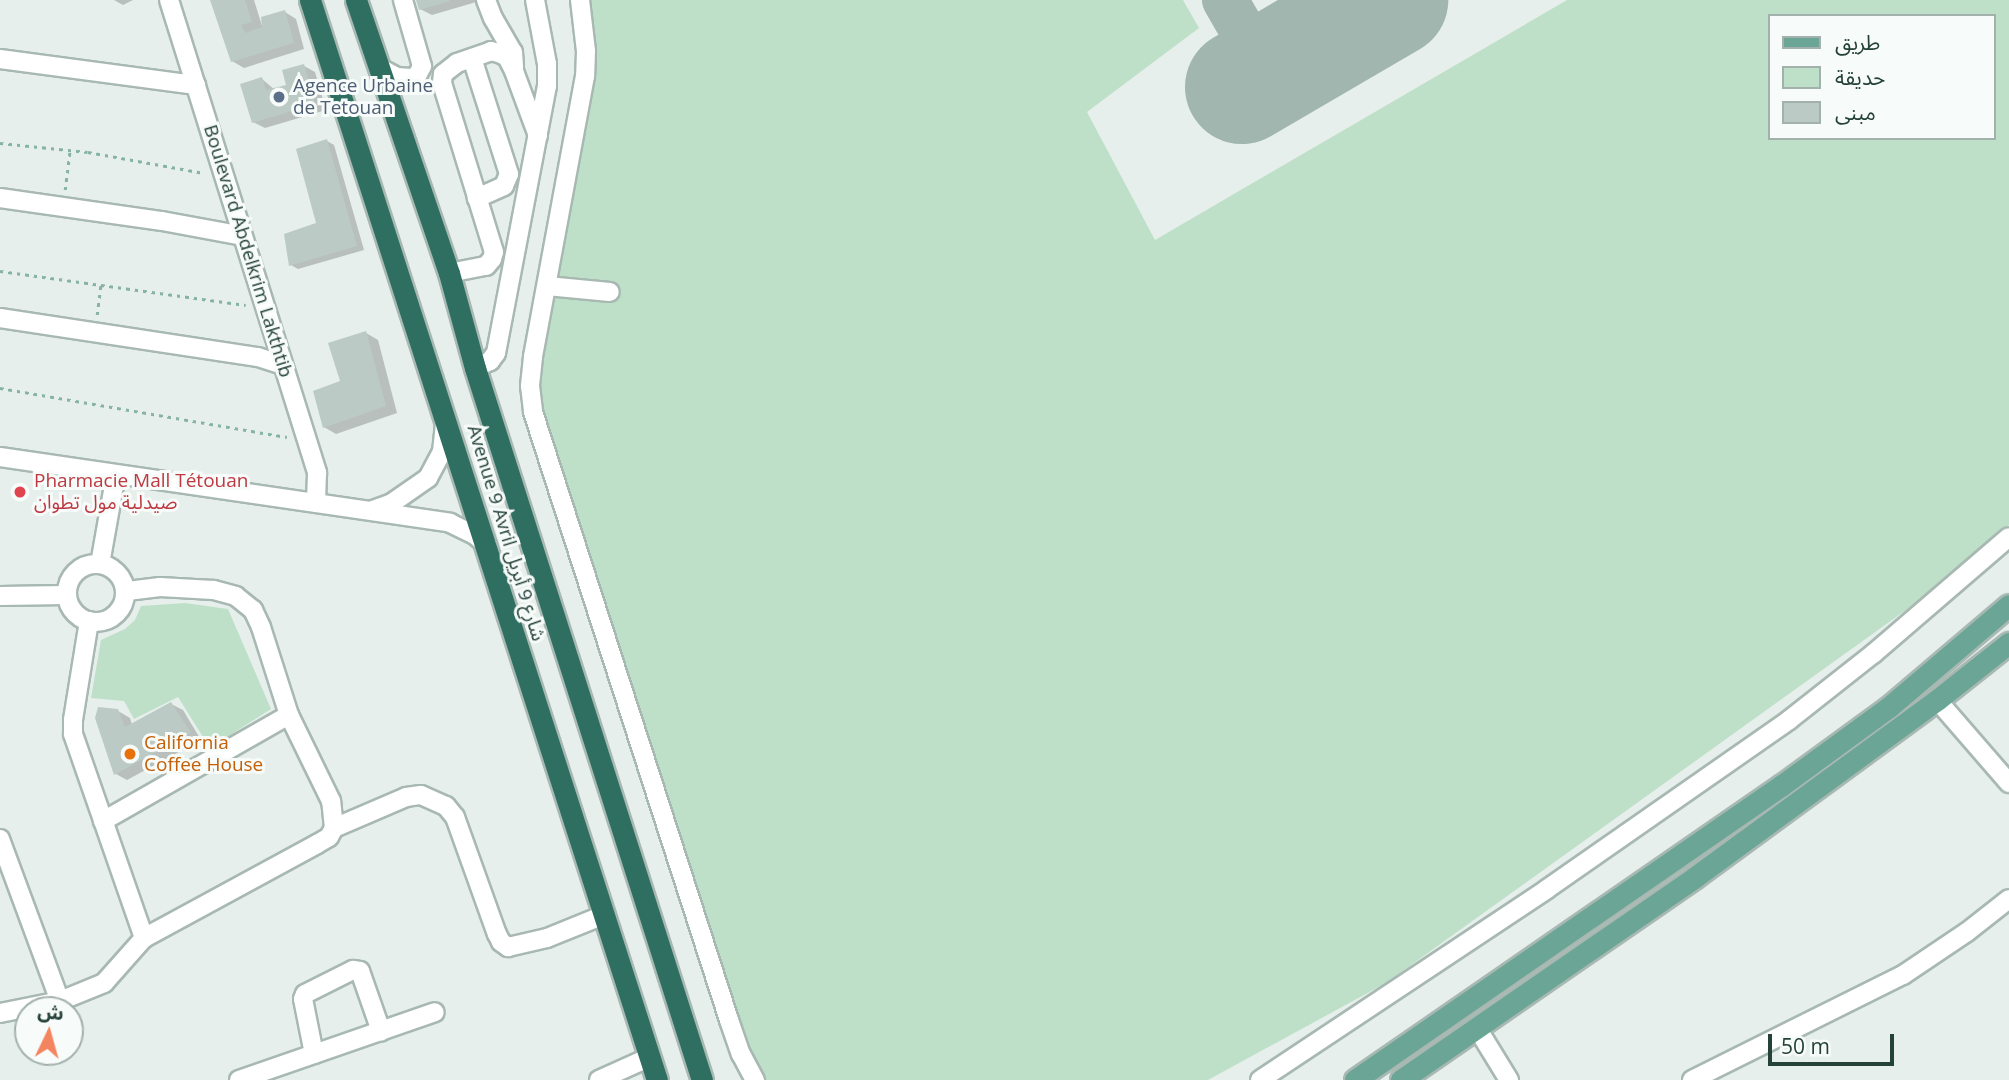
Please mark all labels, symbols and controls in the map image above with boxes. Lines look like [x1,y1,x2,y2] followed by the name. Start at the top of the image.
[1768,14,1995,140] legend
[1835,28,1880,56] text: طريق
[1835,63,1885,91] text: حديقة
[293,75,433,119] place label: Agence Urbaine de Tetouan
[271,89,287,105] marker: Agence Urbaine de Tetouan
[1835,98,1876,126] text: مبنى
[199,122,297,380] street label: Boulevard Abdelkrim Lakthtib
[462,422,550,644] street label: Avenue 9 Avril شارع 9 أبريل
[34,470,248,514] place label: Pharmacie Mall Tétouan صيدلية مول تطوان
[12,484,28,500] marker: Pharmacie Mall Tétouan صيدلية مول تطوان
[144,732,263,776] place label: California Coffee House
[122,746,138,762] marker: California Coffee House
[14,996,84,1066] north arrow
[37,998,65,1026] text: ش
[1771,1020,1897,1064] scale bar
[1781,1032,1830,1060] text: 50 m

